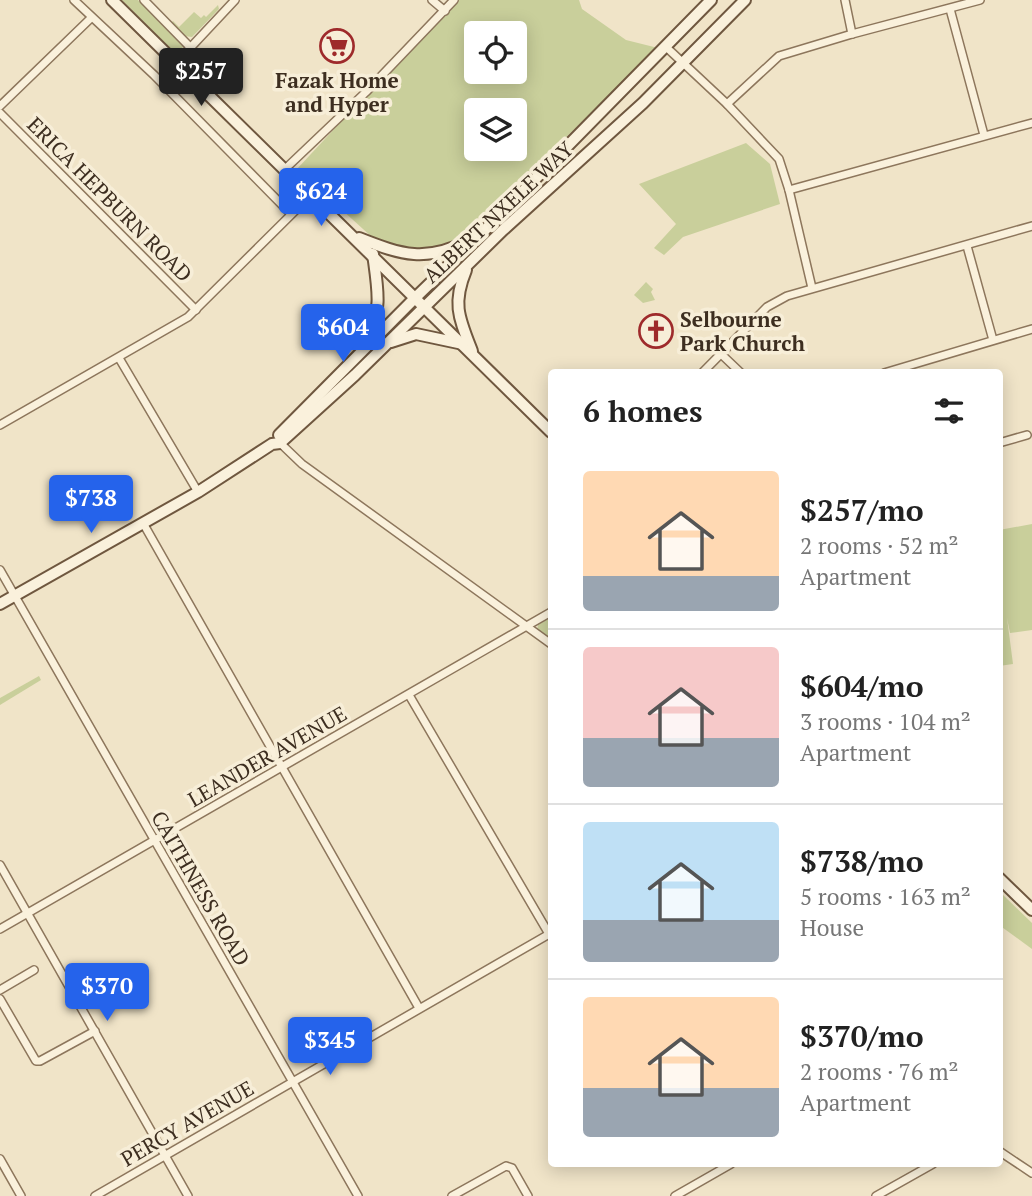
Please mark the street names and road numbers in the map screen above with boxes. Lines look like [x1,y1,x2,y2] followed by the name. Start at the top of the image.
[22,111,198,287] street label: ERICA HEPBURN ROAD
[417,135,579,289] street label: ALBERT NXELE WAY
[182,699,352,813] street label: LEANDER AVENUE
[145,805,257,971] street label: CAITHNESS ROAD
[115,1074,259,1172] street label: PERCY AVENUE

